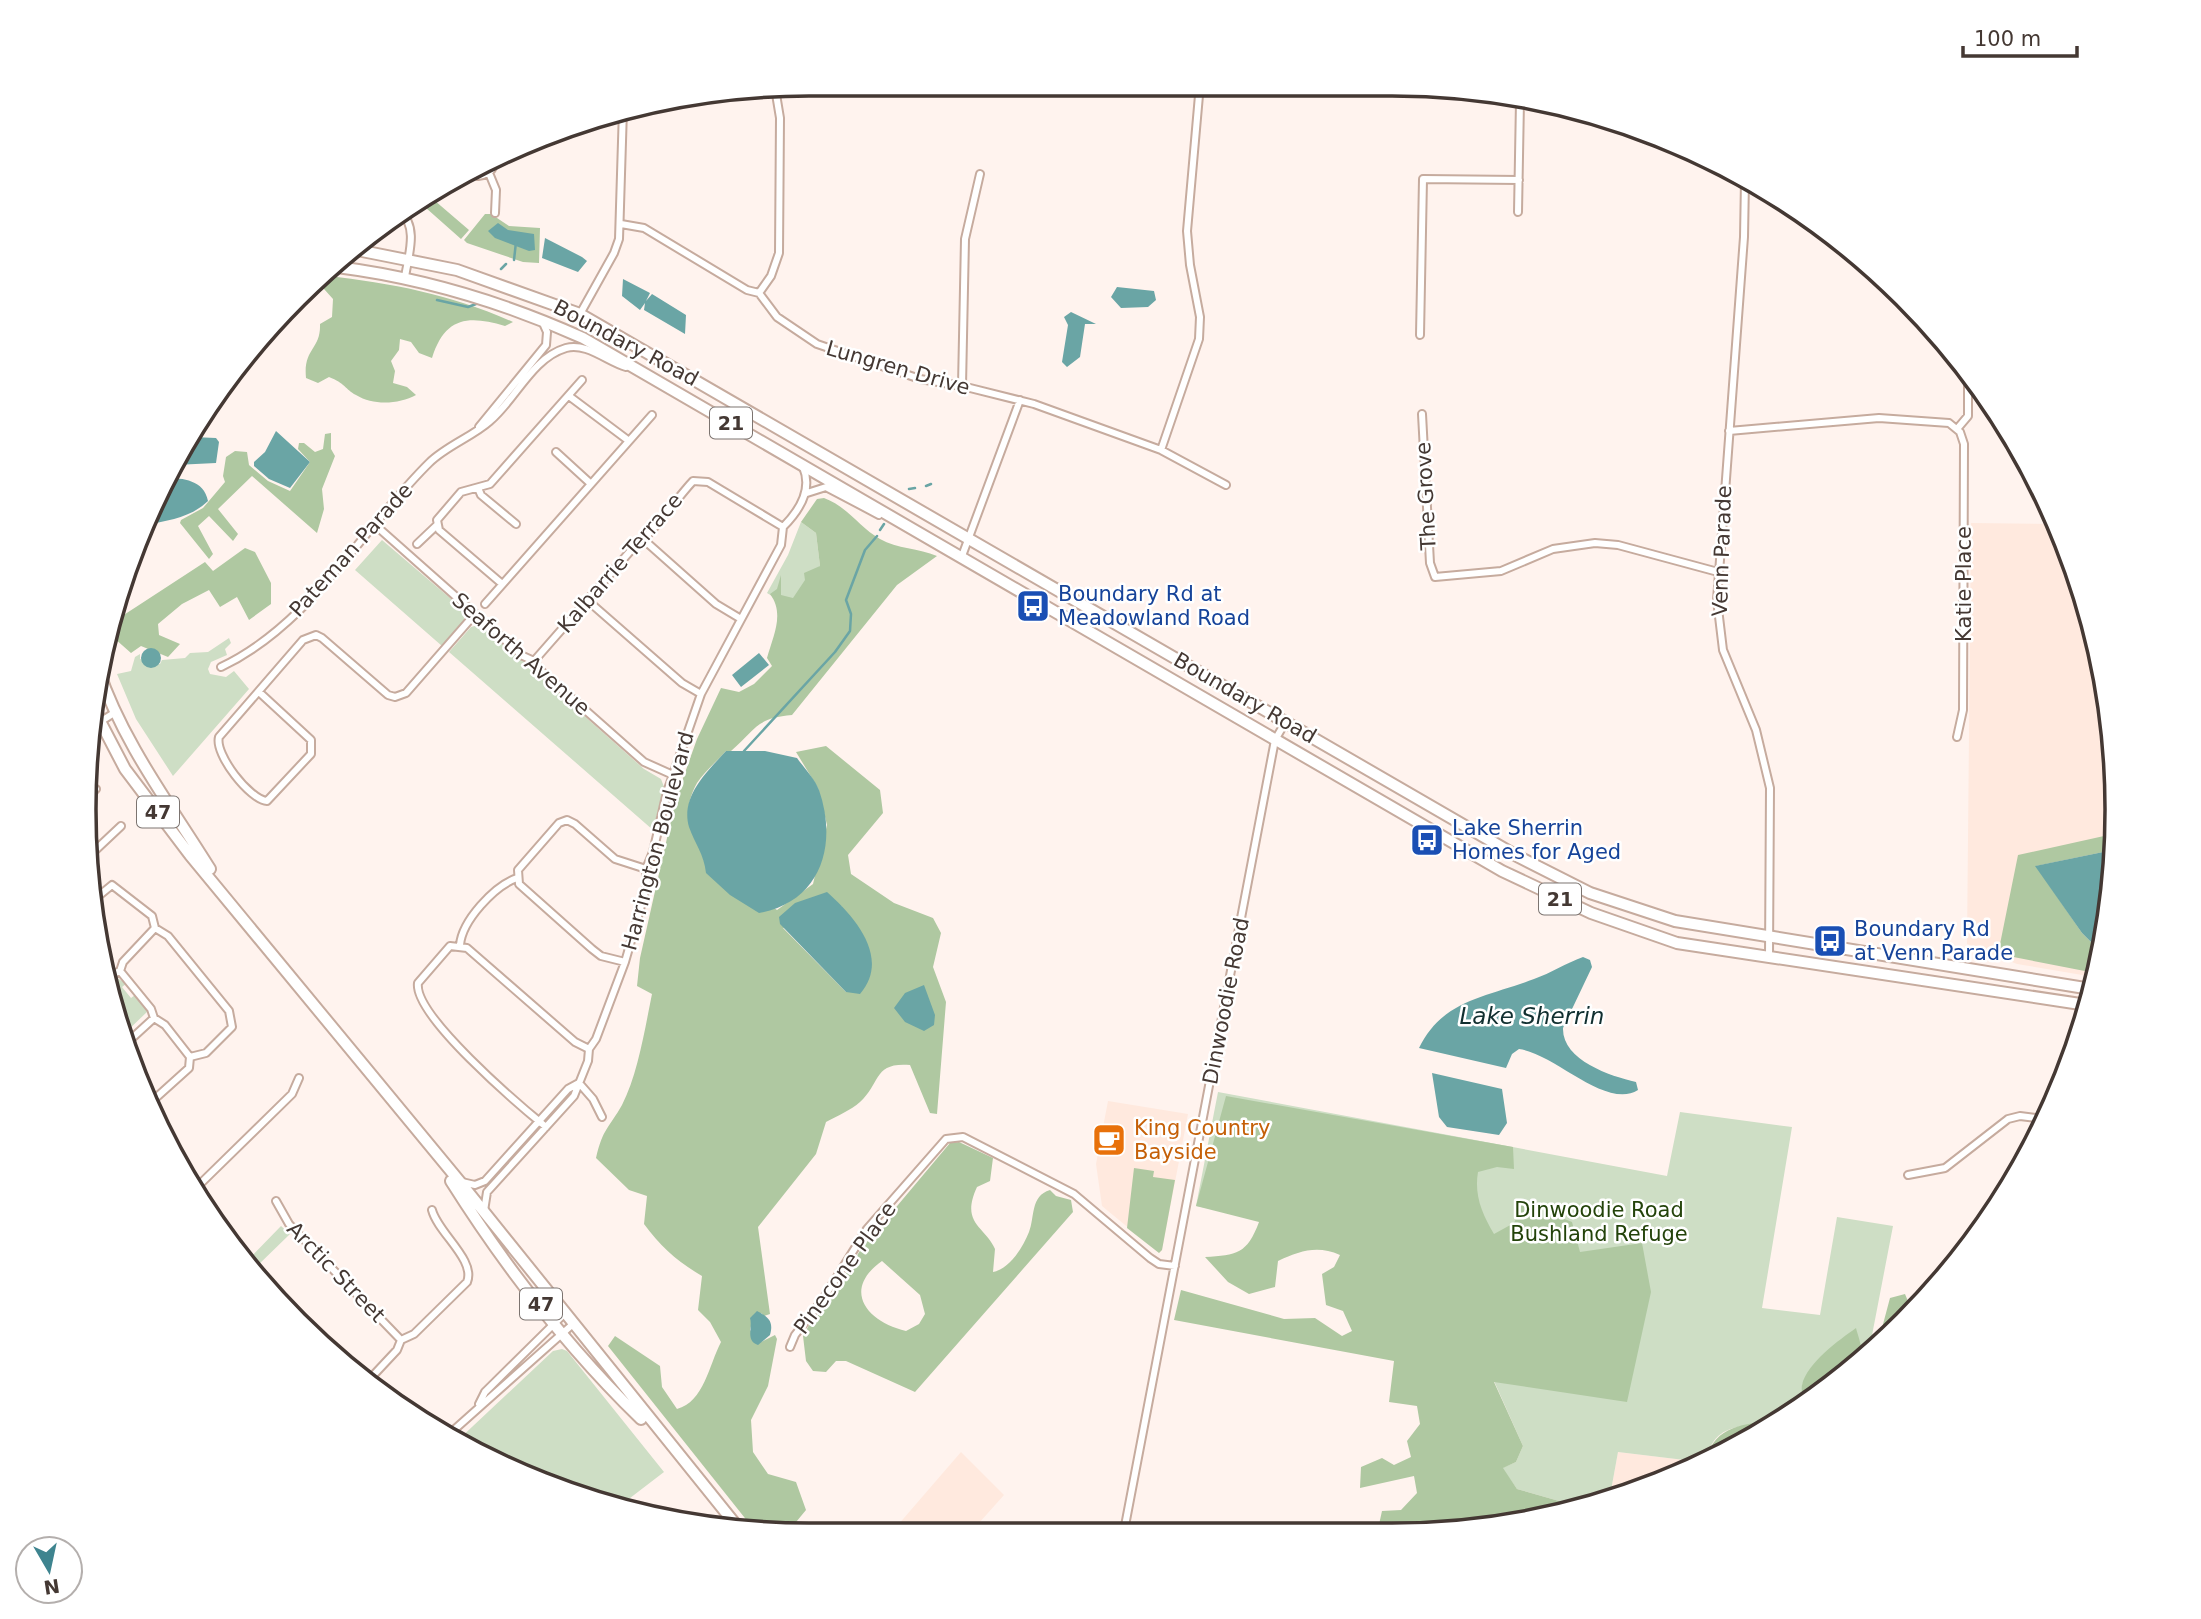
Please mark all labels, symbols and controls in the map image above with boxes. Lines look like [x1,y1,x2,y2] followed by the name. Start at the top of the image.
[1963,14,2077,58] scale bar
[1974,27,2041,51] text: 100 m
[550,295,702,391] street label: Boundary Road
[823,336,973,400] street label: Lungren Drive
[710,408,752,438] road number: 21
[1411,441,1441,552] street label: The Grove
[285,478,417,622] street label: Pateman Parade
[1708,485,1736,617] street label: Venn Parade
[553,488,687,638] street label: Kalbarrie Terrace
[1952,526,1976,642] street label: Katie Place
[1058,582,1250,630] place label: Boundary Rd at Meadowland Road
[1014,587,1052,625] bus stop icon: Boundary Rd at Meadowland Road
[447,588,595,720] street label: Seaforth Avenue
[1169,647,1321,749] street label: Boundary Road
[617,729,699,953] street label: Harrington Boulevard
[137,796,179,828] road number: 47
[1452,816,1621,864] place label: Lake Sherrin Homes for Aged
[1408,821,1446,859] bus stop icon: Lake Sherrin Homes for Aged
[1539,884,1581,914] road number: 21
[1198,915,1254,1087] street label: Dinwoodie Road
[1854,917,2013,965] place label: Boundary Rd at Venn Parade
[1811,922,1849,960] bus stop icon: Boundary Rd at Venn Parade
[1460,1003,1604,1029] water label: Lake Sherrin
[1134,1116,1270,1164] place label: King Country Bayside
[1090,1121,1128,1159] cafe icon: King Country Bayside
[789,1197,901,1339] street label: Pinecone Place
[1510,1198,1688,1246] park label: Dinwoodie Road Bushland Refuge
[282,1217,390,1327] street label: Arctic Street
[520,1288,562,1320] road number: 47
[14,1535,84,1605] north arrow
[42,1575,61,1599] text: N

